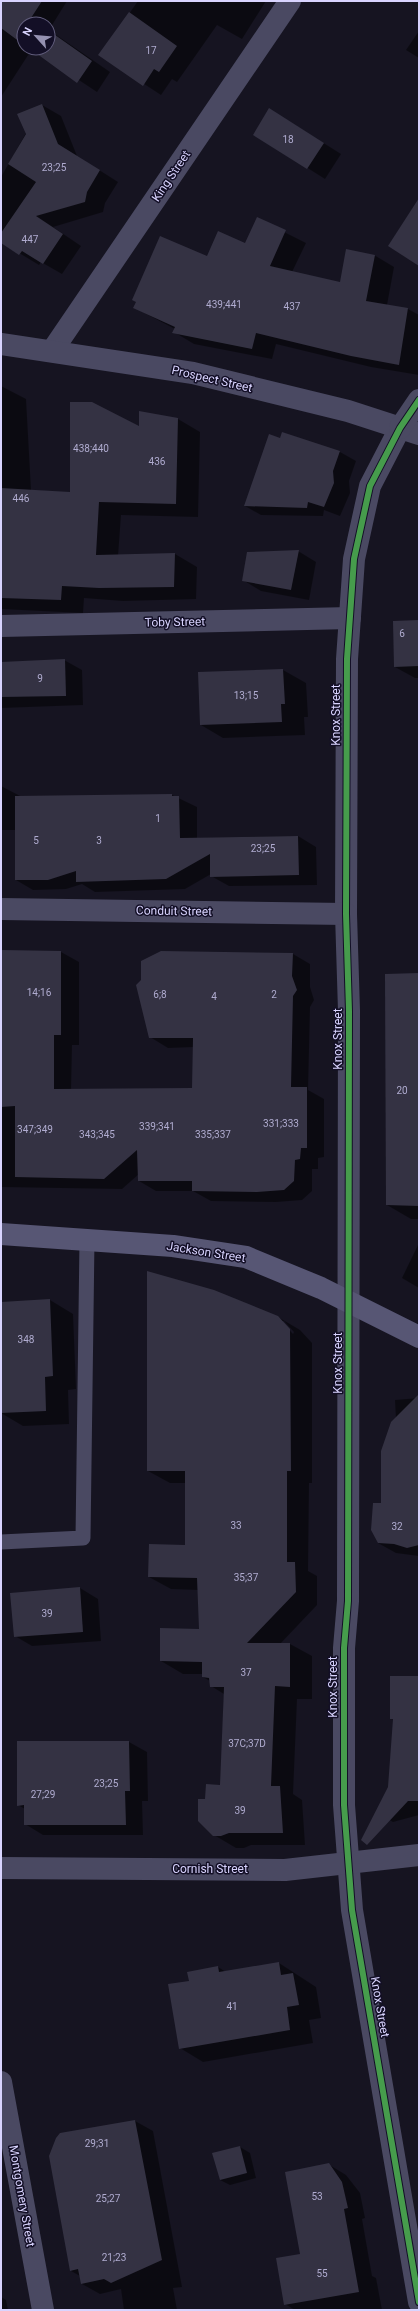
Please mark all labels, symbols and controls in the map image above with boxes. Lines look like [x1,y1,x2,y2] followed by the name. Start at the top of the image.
[16,16,56,56] north arrow
[20,25,35,38] text: N
[145,45,157,56] house number: 17
[282,134,294,145] house number: 18
[149,148,193,204] street label: King Street
[42,162,67,173] house number: 23;25
[22,234,39,245] house number: 447
[206,299,242,310] house number: 439;441
[284,301,301,312] house number: 437
[170,363,254,395] street label: Prospect Street
[73,443,109,454] house number: 438;440
[149,456,166,467] house number: 436
[13,493,30,504] house number: 446
[145,614,205,630] street label: Toby Street
[399,628,405,639] house number: 6
[37,673,43,684] house number: 9
[329,684,343,746] street label: Knox Street
[234,690,259,701] house number: 13;15
[155,813,161,824] house number: 1
[33,835,39,846] house number: 5
[96,835,102,846] house number: 3
[251,843,276,854] house number: 23;25
[136,903,212,919] street label: Conduit Street
[27,987,52,998] house number: 14;16
[153,989,167,1000] house number: 6;8
[271,989,277,1000] house number: 2
[211,991,217,1002] house number: 4
[331,1008,345,1070] street label: Knox Street
[396,1085,408,1096] house number: 20
[263,1118,299,1129] house number: 331;333
[139,1121,175,1132] house number: 339;341
[17,1124,53,1135] house number: 347;349
[79,1129,115,1140] house number: 343;345
[195,1129,231,1140] house number: 335;337
[165,1239,247,1265] street label: Jackson Street
[331,1332,345,1394] street label: Knox Street
[18,1334,35,1345] house number: 348
[230,1520,242,1531] house number: 33
[391,1521,403,1532] house number: 32
[234,1572,259,1583] house number: 35;37
[41,1608,53,1619] house number: 39
[326,1656,340,1718] street label: Knox Street
[240,1667,252,1678] house number: 37
[228,1738,266,1749] house number: 37C;37D
[94,1778,119,1789] house number: 23;25
[31,1789,55,1800] house number: 27;29
[234,1805,246,1816] house number: 39
[172,1862,248,1876] street label: Cornish Street
[368,1976,392,2038] street label: Knox Street
[226,2001,238,2012] house number: 41
[85,2138,109,2149] house number: 29;31
[6,2144,38,2248] street label: Montgomery Street
[311,2191,323,2202] house number: 53
[96,2193,121,2204] house number: 25;27
[102,2252,126,2263] house number: 21;23
[316,2268,328,2279] house number: 55

